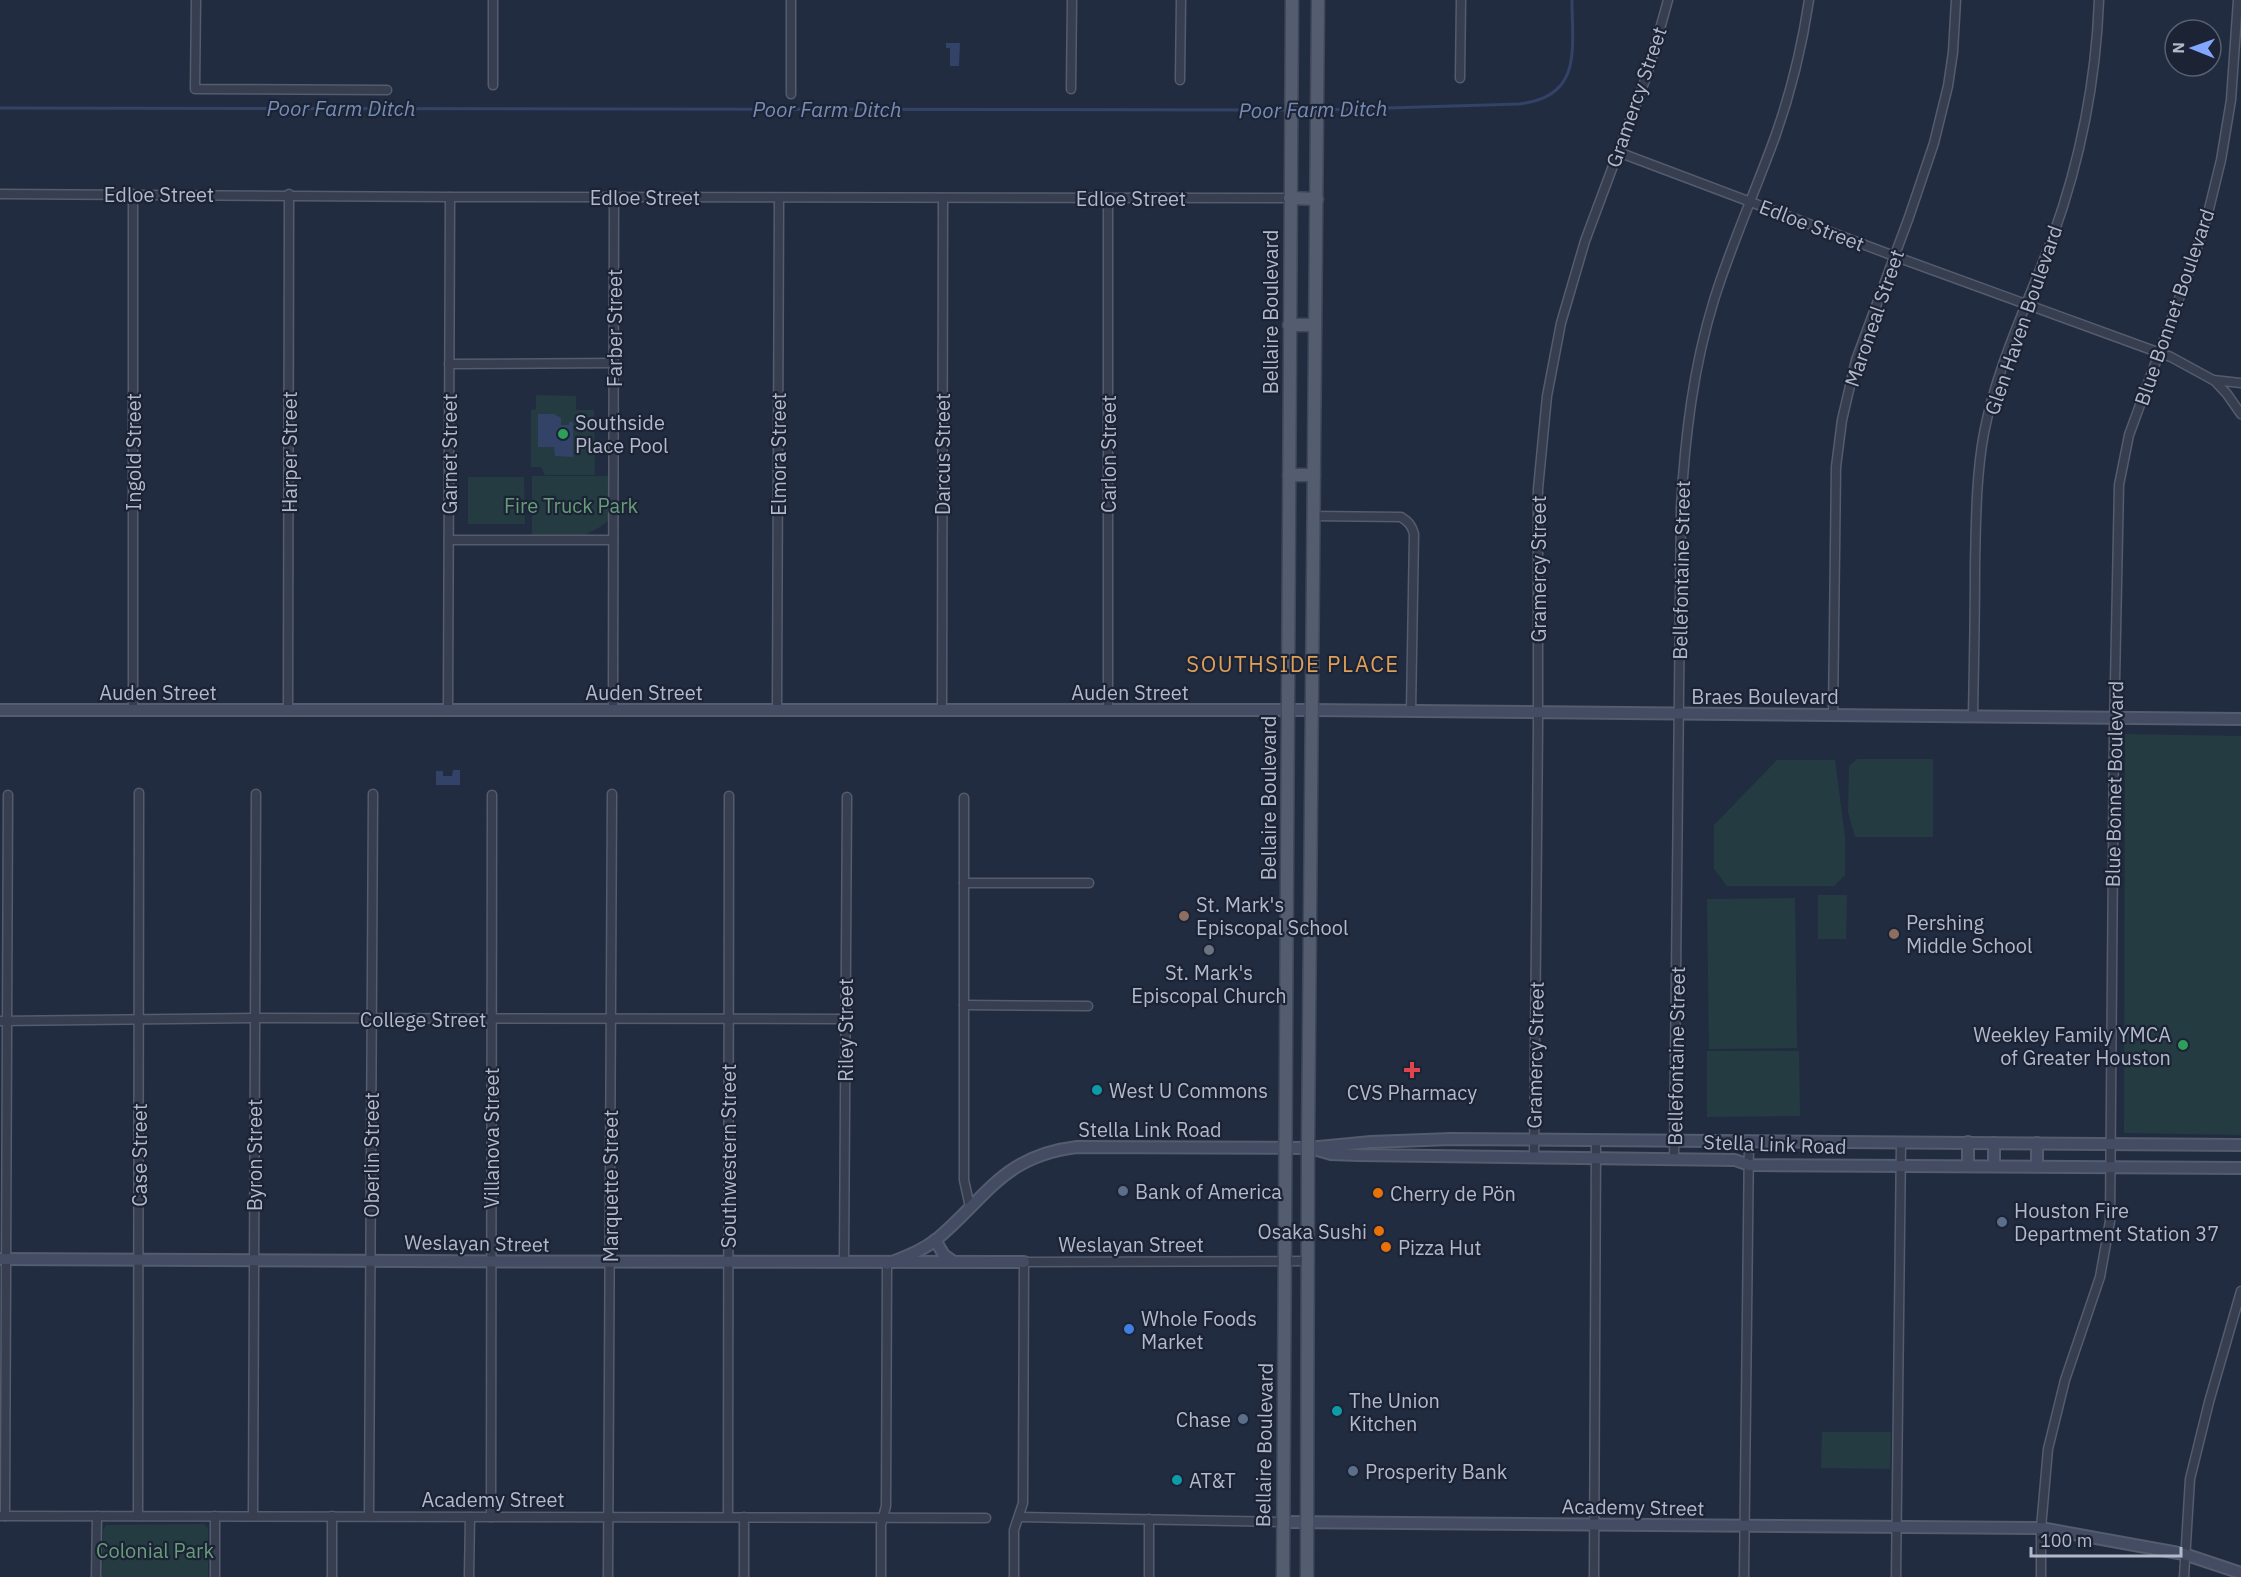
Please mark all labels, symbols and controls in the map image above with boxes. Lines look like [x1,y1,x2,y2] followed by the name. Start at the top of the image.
[2163,18,2223,78] north arrow
[1599,23,1673,171] street label: Gramercy Street
[2168,42,2188,54] text: N
[266,94,416,122] water label: Poor Farm Ditch
[1238,94,1388,124] water label: Poor Farm Ditch
[752,95,902,123] water label: Poor Farm Ditch
[104,181,214,208] street label: Edloe Street
[590,184,700,211] street label: Edloe Street
[1076,185,1186,212] street label: Edloe Street
[1756,193,1868,257] street label: Edloe Street
[2128,205,2220,409] street label: Blue Bonnet Boulevard
[1978,222,2068,418] street label: Glen Haven Boulevard
[1257,230,1284,394] street label: Bellaire Boulevard
[1838,246,1910,390] street label: Maroneal Street
[601,269,628,387] street label: Farber Street
[276,391,303,513] street label: Harper Street
[765,392,792,516] street label: Elmora Street
[120,393,147,511] street label: Ingold Street
[929,393,956,515] street label: Darcus Street
[436,394,463,514] street label: Garnet Street
[1095,395,1122,513] street label: Carlon Street
[575,409,668,459] place label: Southside Place Pool
[556,427,570,441] marker: Southside Place Pool
[1666,480,1696,660] street label: Bellefontaine Street
[504,492,639,519] park label: Fire Truck Park
[1525,495,1552,643] street label: Gramercy Street
[1186,649,1400,678] district label: SOUTHSIDE PLACE
[99,679,217,706] street label: Auden Street
[585,679,703,706] street label: Auden Street
[1071,679,1189,706] street label: Auden Street
[2099,681,2129,887] street label: Blue Bonnet Boulevard
[1691,683,1839,710] street label: Braes Boulevard
[1255,716,1282,880] street label: Bellaire Boulevard
[1196,891,1348,941] place label: St. Mark's Episcopal School
[1177,909,1191,923] marker: St. Mark's Episcopal School
[1906,909,2032,959] place label: Pershing Middle School
[1887,927,1901,941] marker: Pershing Middle School
[1202,943,1216,957] marker: St. Mark's Episcopal Church
[1131,959,1287,1009] place label: St. Mark's Episcopal Church
[1661,966,1691,1146] street label: Bellefontaine Street
[832,978,859,1082] street label: Riley Street
[1520,981,1550,1129] street label: Gramercy Street
[360,1006,486,1033] street label: College Street
[1973,1021,2171,1071] place label: Weekley Family YMCA of Greater Houston
[2176,1038,2190,1052] marker: Weekley Family YMCA of Greater Houston
[1405,1063,1419,1077] marker: CVS Pharmacy
[715,1064,742,1248] street label: Southwestern Street
[478,1068,505,1208] street label: Villanova Street
[1109,1077,1268,1104] place label: West U Commons
[1347,1079,1477,1106] place label: CVS Pharmacy
[1090,1083,1104,1097] marker: West U Commons
[358,1092,385,1218] street label: Oberlin Street
[241,1099,268,1211] street label: Byron Street
[126,1103,153,1207] street label: Case Street
[597,1110,624,1262] street label: Marquette Street
[1078,1116,1222,1143] street label: Stella Link Road
[1703,1128,1847,1160] street label: Stella Link Road
[1135,1178,1282,1205] place label: Bank of America
[1390,1180,1516,1207] place label: Cherry de Pön
[1116,1184,1130,1198] marker: Bank of America
[1371,1186,1385,1200] marker: Cherry de Pön
[2014,1197,2219,1247] place label: Houston Fire Department Station 37
[1995,1215,2009,1229] marker: Houston Fire Department Station 37
[1258,1218,1367,1245] place label: Osaka Sushi
[1372,1224,1386,1238] marker: Osaka Sushi
[404,1228,550,1258] street label: Weslayan Street
[1058,1231,1204,1258] street label: Weslayan Street
[1398,1234,1482,1261] place label: Pizza Hut
[1379,1240,1393,1254] marker: Pizza Hut
[1141,1305,1257,1355] place label: Whole Foods Market
[1122,1322,1136,1336] marker: Whole Foods Market
[1249,1363,1279,1527] street label: Bellaire Boulevard
[1349,1387,1440,1437] place label: The Union Kitchen
[1330,1404,1344,1418] marker: The Union Kitchen
[1176,1406,1231,1433] place label: Chase
[1236,1412,1250,1426] marker: Chase
[1365,1458,1508,1485] place label: Prosperity Bank
[1346,1464,1360,1478] marker: Prosperity Bank
[1189,1467,1236,1494] place label: AT&T
[1170,1473,1184,1487] marker: AT&T
[422,1486,565,1513] street label: Academy Street
[1561,1492,1705,1522] street label: Academy Street
[2031,1520,2181,1558] scale bar
[2040,1529,2092,1552] text: 100 m
[96,1537,214,1564] park label: Colonial Park

